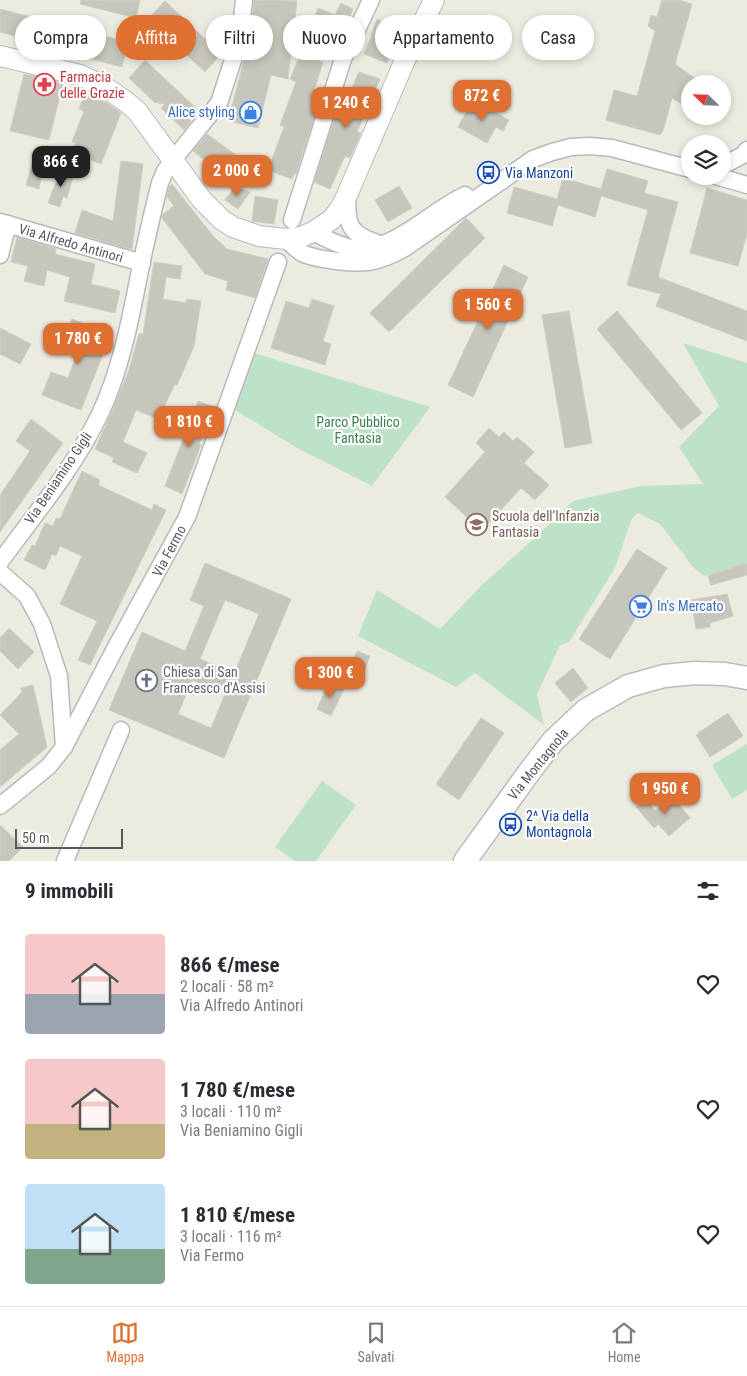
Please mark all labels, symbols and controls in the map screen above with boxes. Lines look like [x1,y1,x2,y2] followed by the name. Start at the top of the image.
[15,15,106,60] chip: Compra
[116,15,196,60] chip: Affitta
[206,15,273,60] chip: Filtri
[283,15,365,60] chip: Nuovo
[375,15,512,60] chip: Appartamento
[522,15,594,60] chip: Casa
[60,69,125,101] place label: Farmacia delle Grazie
[32,73,56,97] pharmacy icon: Farmacia delle Grazie
[681,75,731,125] north arrow
[681,75,731,185] map controls
[447,80,517,122] pin: 872 €
[300,86,392,129] pin: 1 240 €
[464,86,500,105] text: 872 €
[322,93,370,112] text: 1 240 €
[239,100,263,124] shop icon: Alice styling
[168,104,235,120] place label: Alice styling
[681,135,731,185] button: layers
[26,146,96,188] pin: 866 €
[43,152,79,171] text: 866 €
[191,154,283,197] pin: 2 000 €
[213,161,261,180] text: 2 000 €
[477,161,501,185] bus stop icon: Via Manzoni
[505,165,573,181] place label: Via Manzoni
[17,220,125,266] street label: Via Alfredo Antinori
[442,288,534,331] pin: 1 560 €
[464,295,512,314] text: 1 560 €
[32,322,124,365] pin: 1 780 €
[54,329,102,348] text: 1 780 €
[143,406,235,448] pin: 1 810 €
[165,412,213,431] text: 1 810 €
[316,414,400,446] park label: Parco Pubblico Fantasia
[21,429,95,527] street label: Via Beniamino Gigli
[492,508,600,540] place label: Scuola dell’Infanzia Fantasia
[464,512,488,536] school or university icon: Scuola dell’Infanzia Fantasia
[149,523,189,579] street label: Via Fermo
[629,594,653,618] supermarket icon: In's Mercato
[657,598,724,614] place label: In's Mercato
[284,656,376,699] pin: 1 300 €
[306,663,354,682] text: 1 300 €
[163,664,265,696] place label: Chiesa di San Francesco d'Assisi
[135,668,159,692] church icon: Chiesa di San Francesco d'Assisi
[504,725,572,803] street label: Via Montagnola
[619,772,711,815] pin: 1 950 €
[641,779,689,798] text: 1 950 €
[526,808,592,840] place label: 2^ Via della Montagnola
[498,812,522,836] bus stop icon: 2^ Via della Montagnola
[15,826,122,849] scale bar
[22,830,50,846] text: 50 m
[694,877,722,905] icon: filters
[25,879,114,903] text: 9 immobili
[180,953,279,977] text: 866 €/mese
[65,954,125,1014] icon: home
[694,970,722,998] icon: heart
[180,977,274,996] text: 2 locali · 58 m²
[180,996,304,1015] text: Via Alfredo Antinori
[180,1078,295,1102] text: 1 780 €/mese
[65,1079,125,1139] icon: home
[694,1095,722,1123] icon: heart
[180,1102,282,1121] text: 3 locali · 110 m²
[180,1121,303,1140] text: Via Beniamino Gigli
[180,1203,295,1227] text: 1 810 €/mese
[65,1204,125,1264] icon: home
[694,1220,722,1248] icon: heart
[180,1227,282,1246] text: 3 locali · 116 m²
[180,1246,244,1265] text: Via Fermo
[107,1319,144,1365] tab: Mappa
[357,1319,395,1365] tab: Salvati
[608,1319,640,1365] tab: Home

